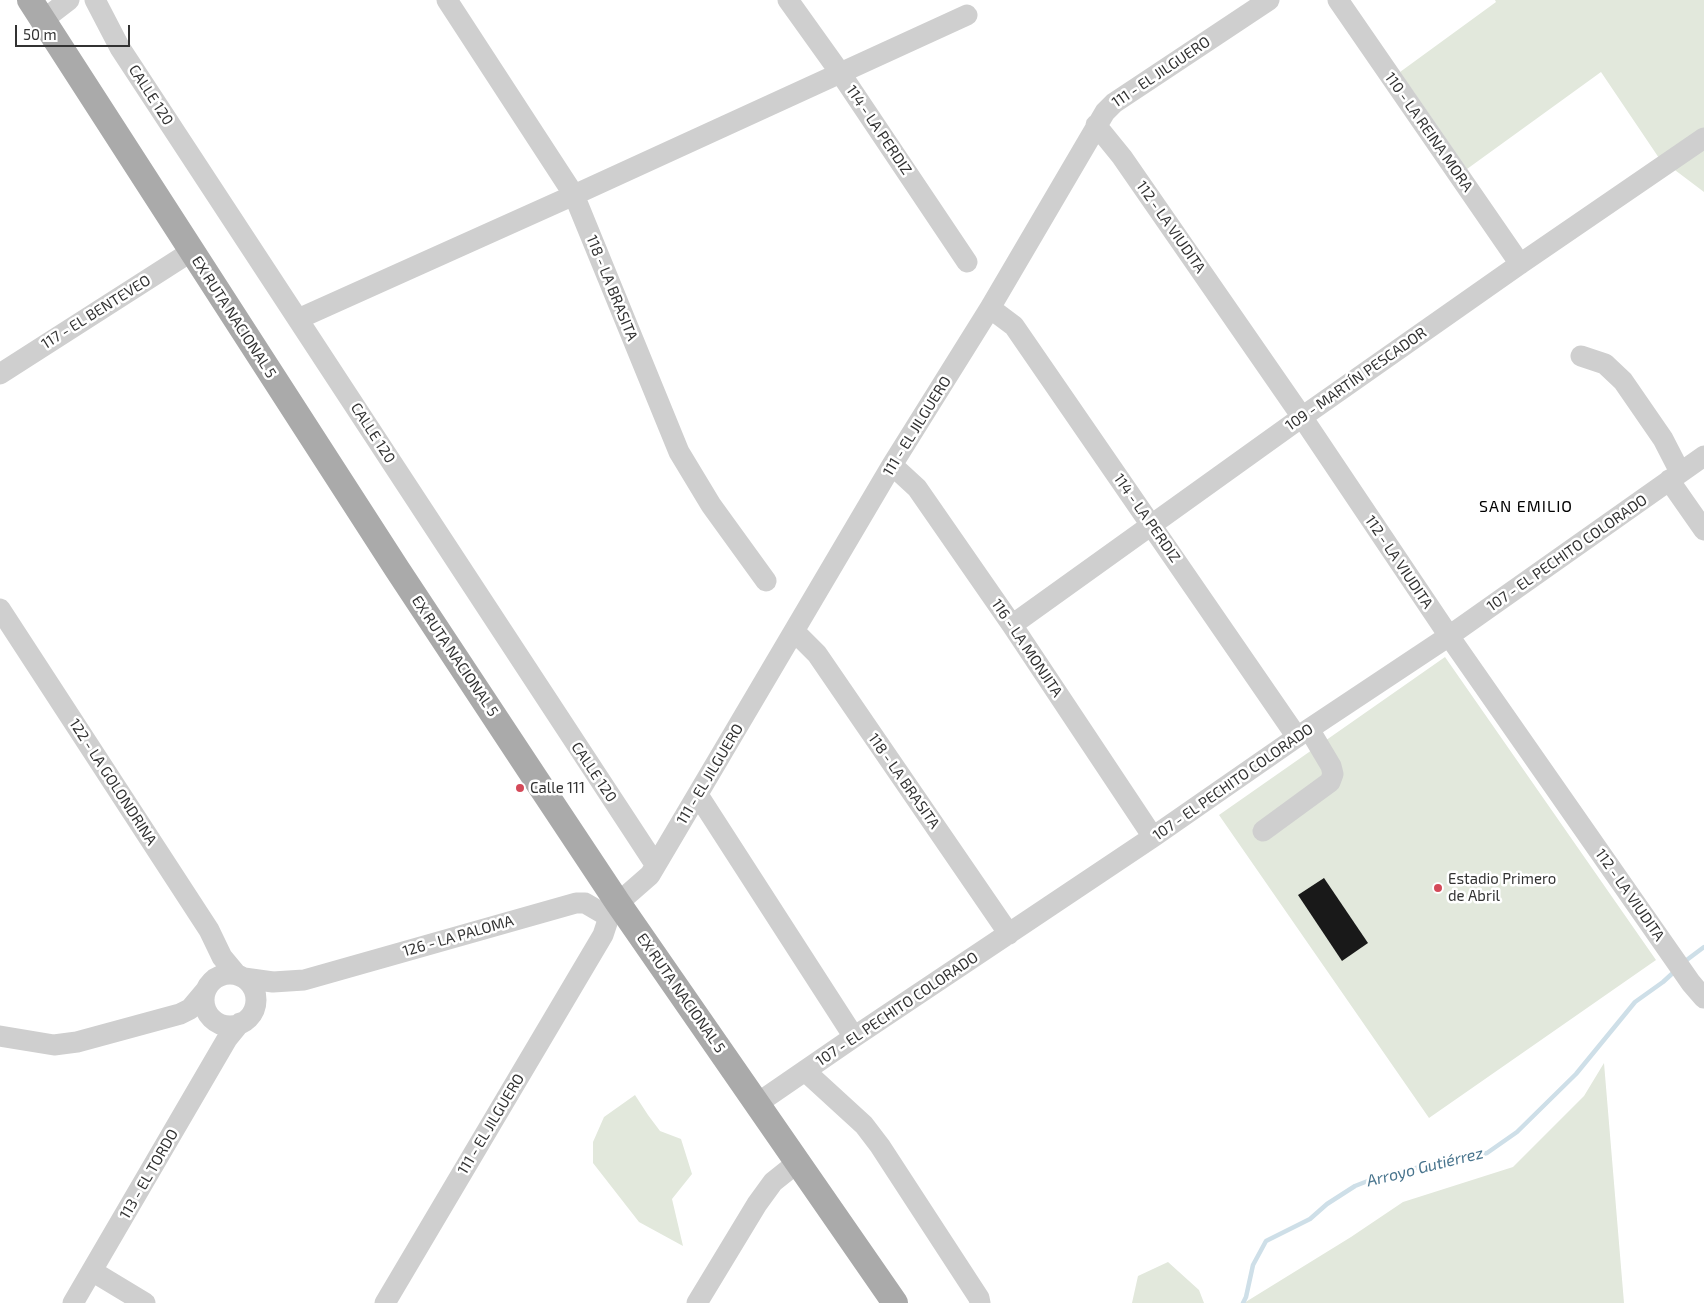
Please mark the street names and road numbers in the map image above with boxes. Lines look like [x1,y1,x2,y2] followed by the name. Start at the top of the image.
[1109,33,1213,111] street label: 111 - EL JILGUERO
[125,61,177,129] street label: CALLE 120
[1381,69,1477,195] street label: 110 - LA REINA MORA
[842,82,916,178] street label: 114 - LA PERDIZ
[1133,177,1209,277] street label: 112 - LA VIUDITA
[583,233,641,343] street label: 118 - LA BRASITA
[188,253,280,381] street label: EX RUTA NACIONAL 5
[38,271,154,353] street label: 117 - EL BENTEVEO
[1282,323,1430,435] street label: 109 - MARTÍN PESCADOR
[879,373,955,479] street label: 111 - EL JILGUERO
[347,399,399,467] street label: CALLE 120
[1110,470,1184,566] street label: 114 - LA PERDIZ
[1483,491,1651,615] street label: 107 - EL PECHITO COLORADO
[1361,512,1437,612] street label: 112 - LA VIUDITA
[408,592,502,720] street label: EX RUTA NACIONAL 5
[988,596,1066,700] street label: 116 - LA MONJITA
[65,715,161,849] street label: 122 - LA GOLONDRINA
[673,720,747,828] street label: 111 - EL JILGUERO
[1149,720,1317,844] street label: 107 - EL PECHITO COLORADO
[864,730,944,832] street label: 118 - LA BRASITA
[567,739,621,805] street label: CALLE 120
[1592,845,1668,945] street label: 112 - LA VIUDITA
[401,912,515,960] street label: 126 - LA PALOMA
[633,930,729,1056] street label: EX RUTA NACIONAL 5
[813,948,981,1070] street label: 107 - EL PECHITO COLORADO
[454,1070,528,1178] street label: 111 - EL JILGUERO
[116,1126,182,1222] street label: 113 - EL TORDO

